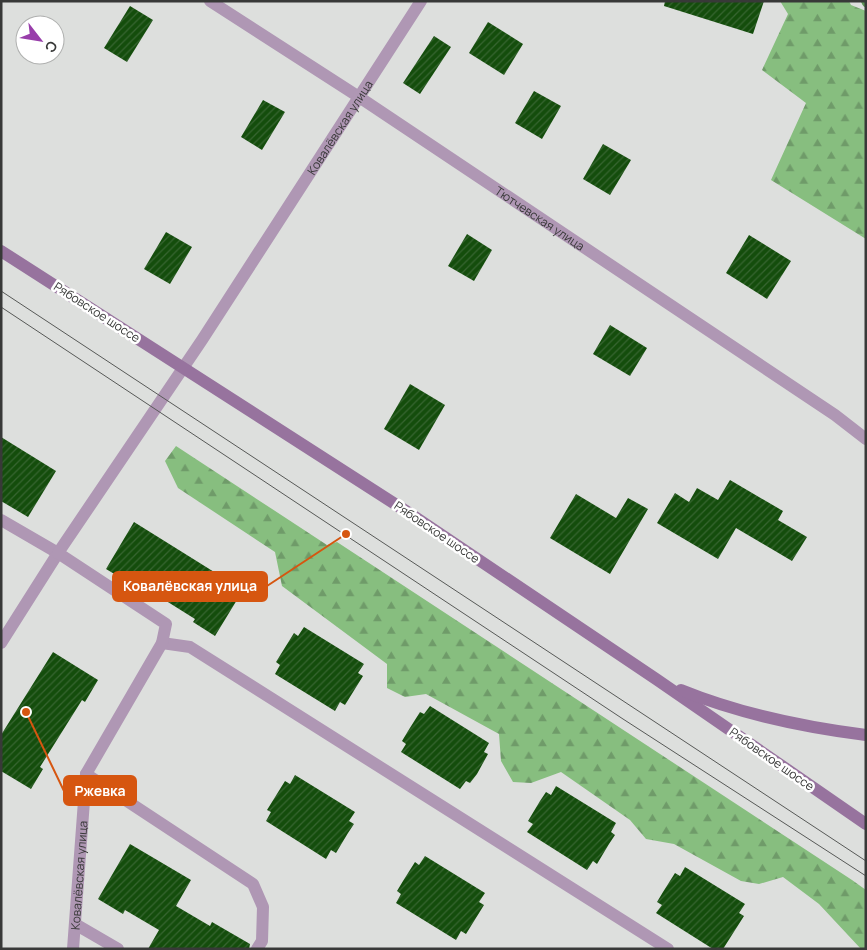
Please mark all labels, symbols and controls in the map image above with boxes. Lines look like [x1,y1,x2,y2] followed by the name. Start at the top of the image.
[15,15,65,65] north arrow
[41,38,62,56] text: С
[303,77,376,178] street label: Ковалёвская улица
[492,182,588,254] street label: Тютчевская улица
[51,278,143,346] street label: Рябовское шоссе
[391,497,483,567] street label: Рябовское шоссе
[113,572,267,601] callout: Ковалёвская улица
[123,576,257,595] text: Ковалёвская улица
[726,723,818,795] street label: Рябовское шоссе
[64,776,136,805] callout: Ржевка
[74,781,126,800] text: Ржевка
[66,820,91,930] street label: Ковалёвская улица

